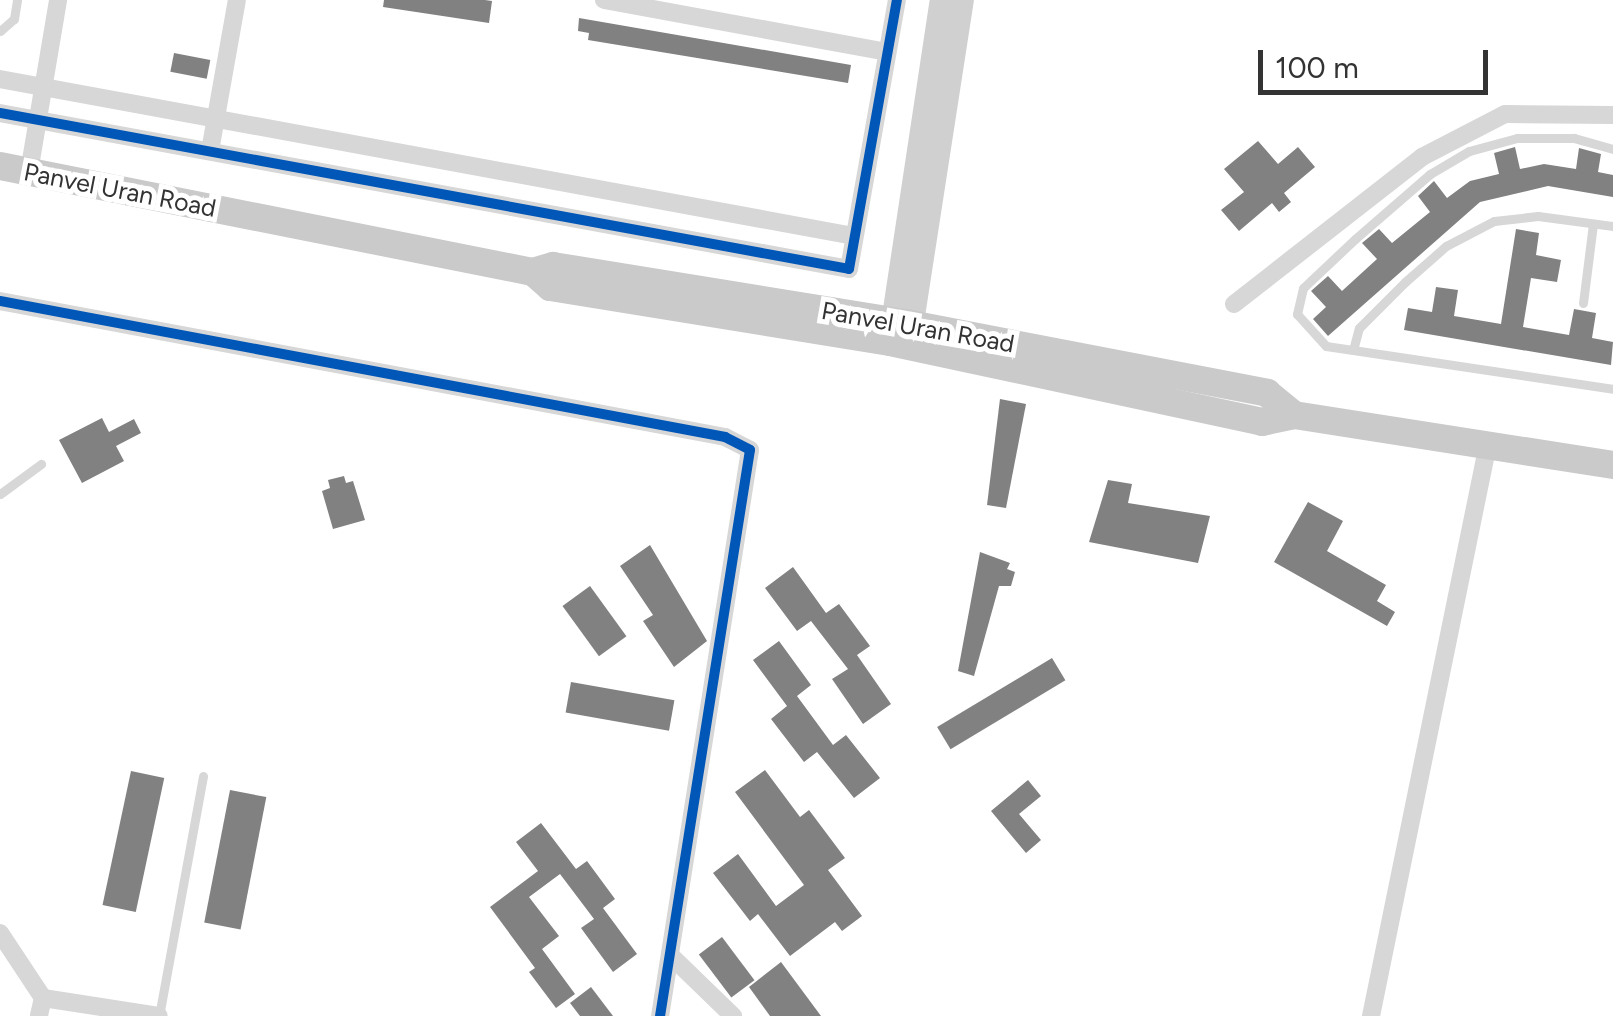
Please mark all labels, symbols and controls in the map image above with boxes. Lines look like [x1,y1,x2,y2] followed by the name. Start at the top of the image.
[1263,30,1493,92] scale bar
[1275,49,1359,86] text: 100 m
[21,157,219,223] street label: Panvel Uran Road
[819,295,1017,359] street label: Panvel Uran Road

